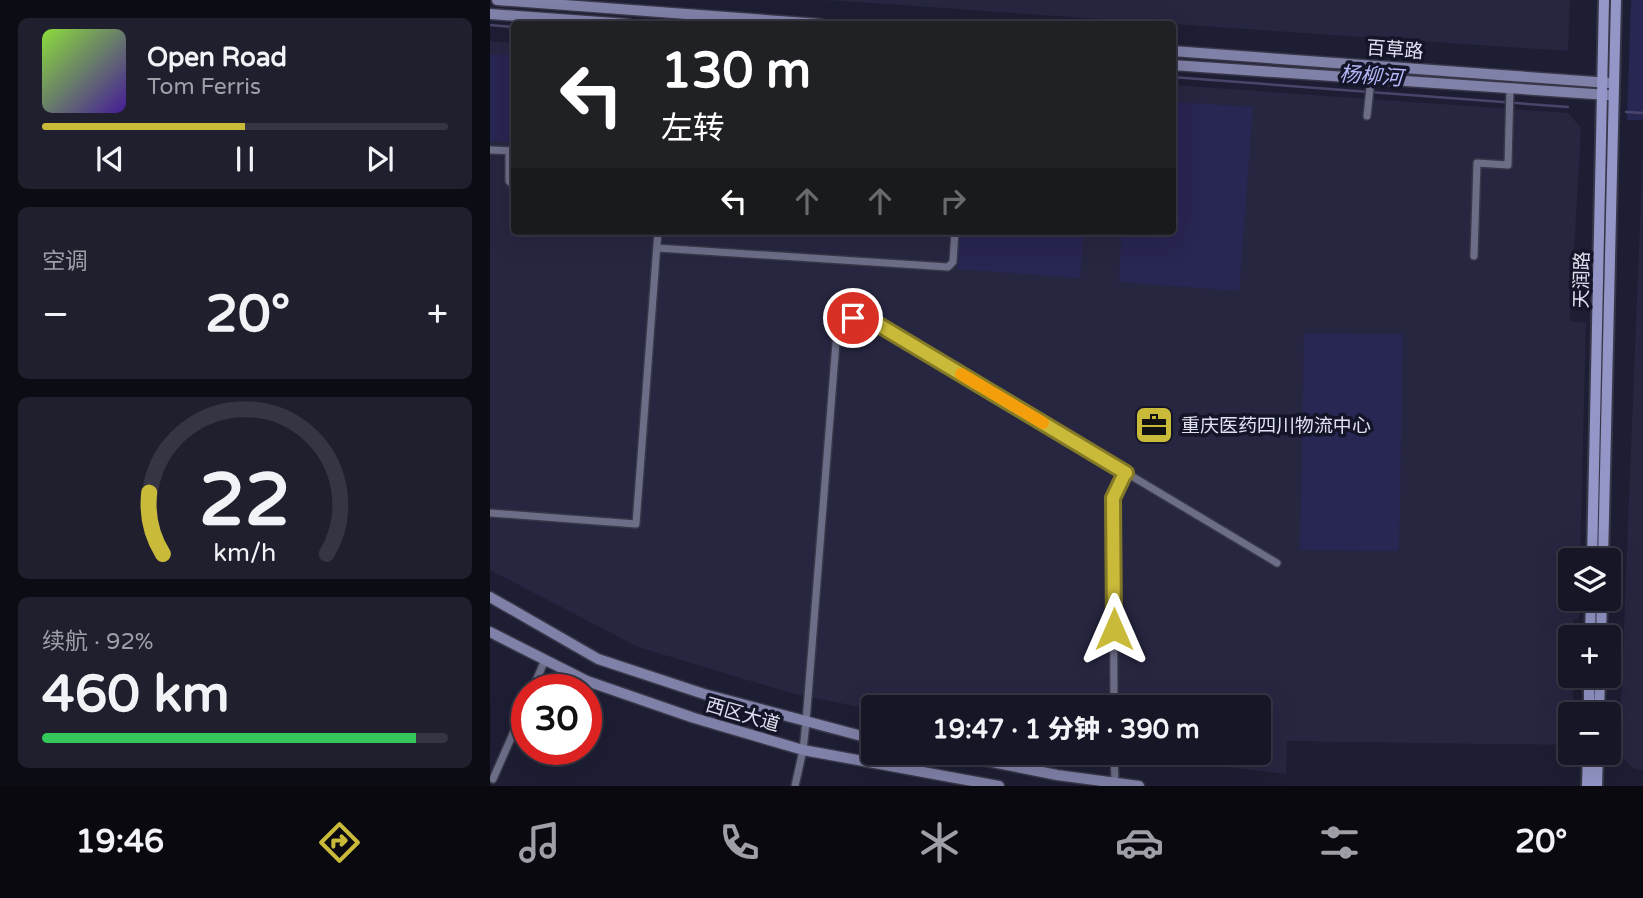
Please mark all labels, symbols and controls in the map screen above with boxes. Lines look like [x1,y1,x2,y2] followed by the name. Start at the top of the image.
[1366,37,1424,63] street label: 百草路
[147,42,287,73] text: Open Road
[661,42,811,101] text: 130 m
[546,49,637,140] icon: left
[1339,62,1407,91] water label: 杨柳河
[147,73,261,101] text: Tom Ferris
[661,110,725,148] text: 左转
[91,140,129,178] icon: previous
[226,140,264,178] icon: pause
[361,140,399,178] icon: next
[715,182,753,220] icon: left
[788,182,826,220] icon: ahead
[861,182,899,220] icon: ahead
[934,182,972,220] icon: right
[42,248,88,276] text: 空调
[1571,251,1593,309] street label: 天润路
[205,283,290,346] text: 20°
[823,288,883,348] pin
[42,292,69,338] text: −
[427,292,448,338] text: +
[834,299,872,337] icon: arrive
[1133,404,1175,446] office icon: 重庆医药四川物流中心
[1181,415,1371,437] place label: 重庆医药四川物流中心
[199,457,291,545] text: 22
[214,537,276,567] text: km/h
[1558,548,1621,765] map controls
[1558,548,1621,611] button: layers
[1077,592,1151,666] position arrow
[1558,625,1621,688] button: +
[42,628,154,656] text: 续航 · 92%
[42,663,230,726] text: 460 km
[511,674,602,765] speed limit sign: 30
[703,694,782,736] street label: 西区大道
[1558,702,1621,765] button: −
[932,714,1200,745] text: 19:47 · 1 分钟 · 390 m
[315,818,364,867] icon: directions
[515,818,564,867] icon: music
[715,818,764,867] icon: phone
[915,818,964,867] icon: climate
[1115,818,1164,867] icon: car
[1315,818,1364,867] icon: filters
[75,823,164,861] text: 19:46
[1515,823,1567,861] text: 20°

